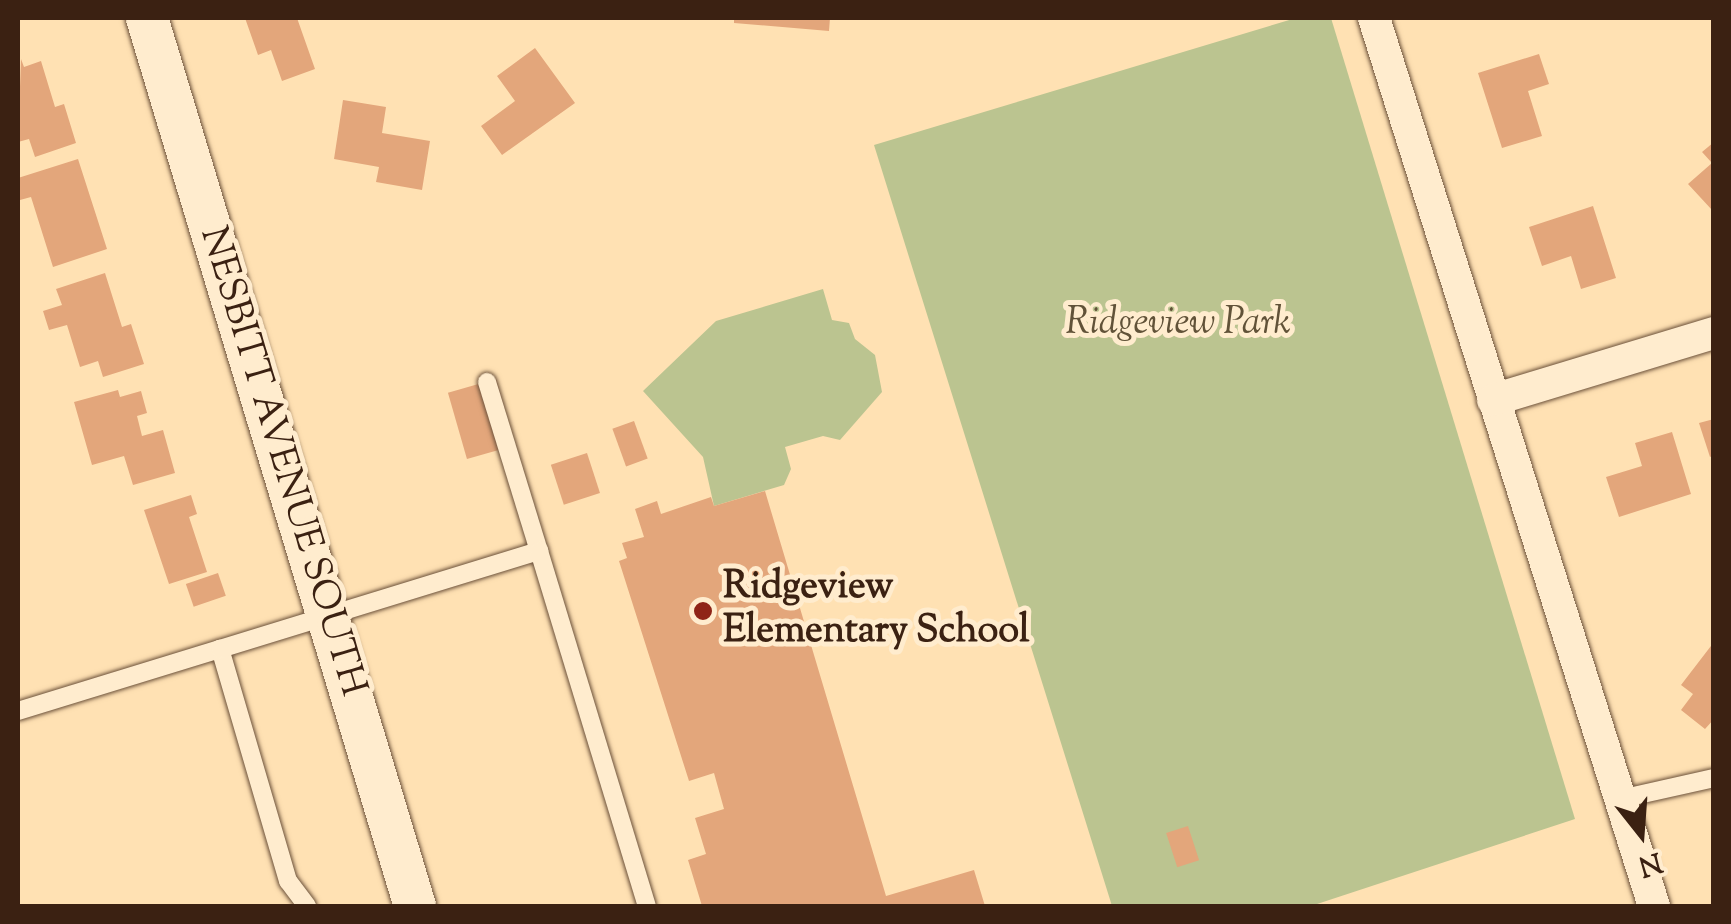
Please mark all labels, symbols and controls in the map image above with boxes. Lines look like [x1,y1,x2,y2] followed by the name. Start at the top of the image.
[188,222,374,702] street label: NESBITT AVENUE SOUTH
[1065,302,1291,348] park label: Ridgeview Park
[723,566,1030,656] place label: Ridgeview Elementary School
[692,600,714,622] marker: Ridgeview Elementary School
[1591,784,1691,884] north arrow
[1633,840,1666,885] text: N

